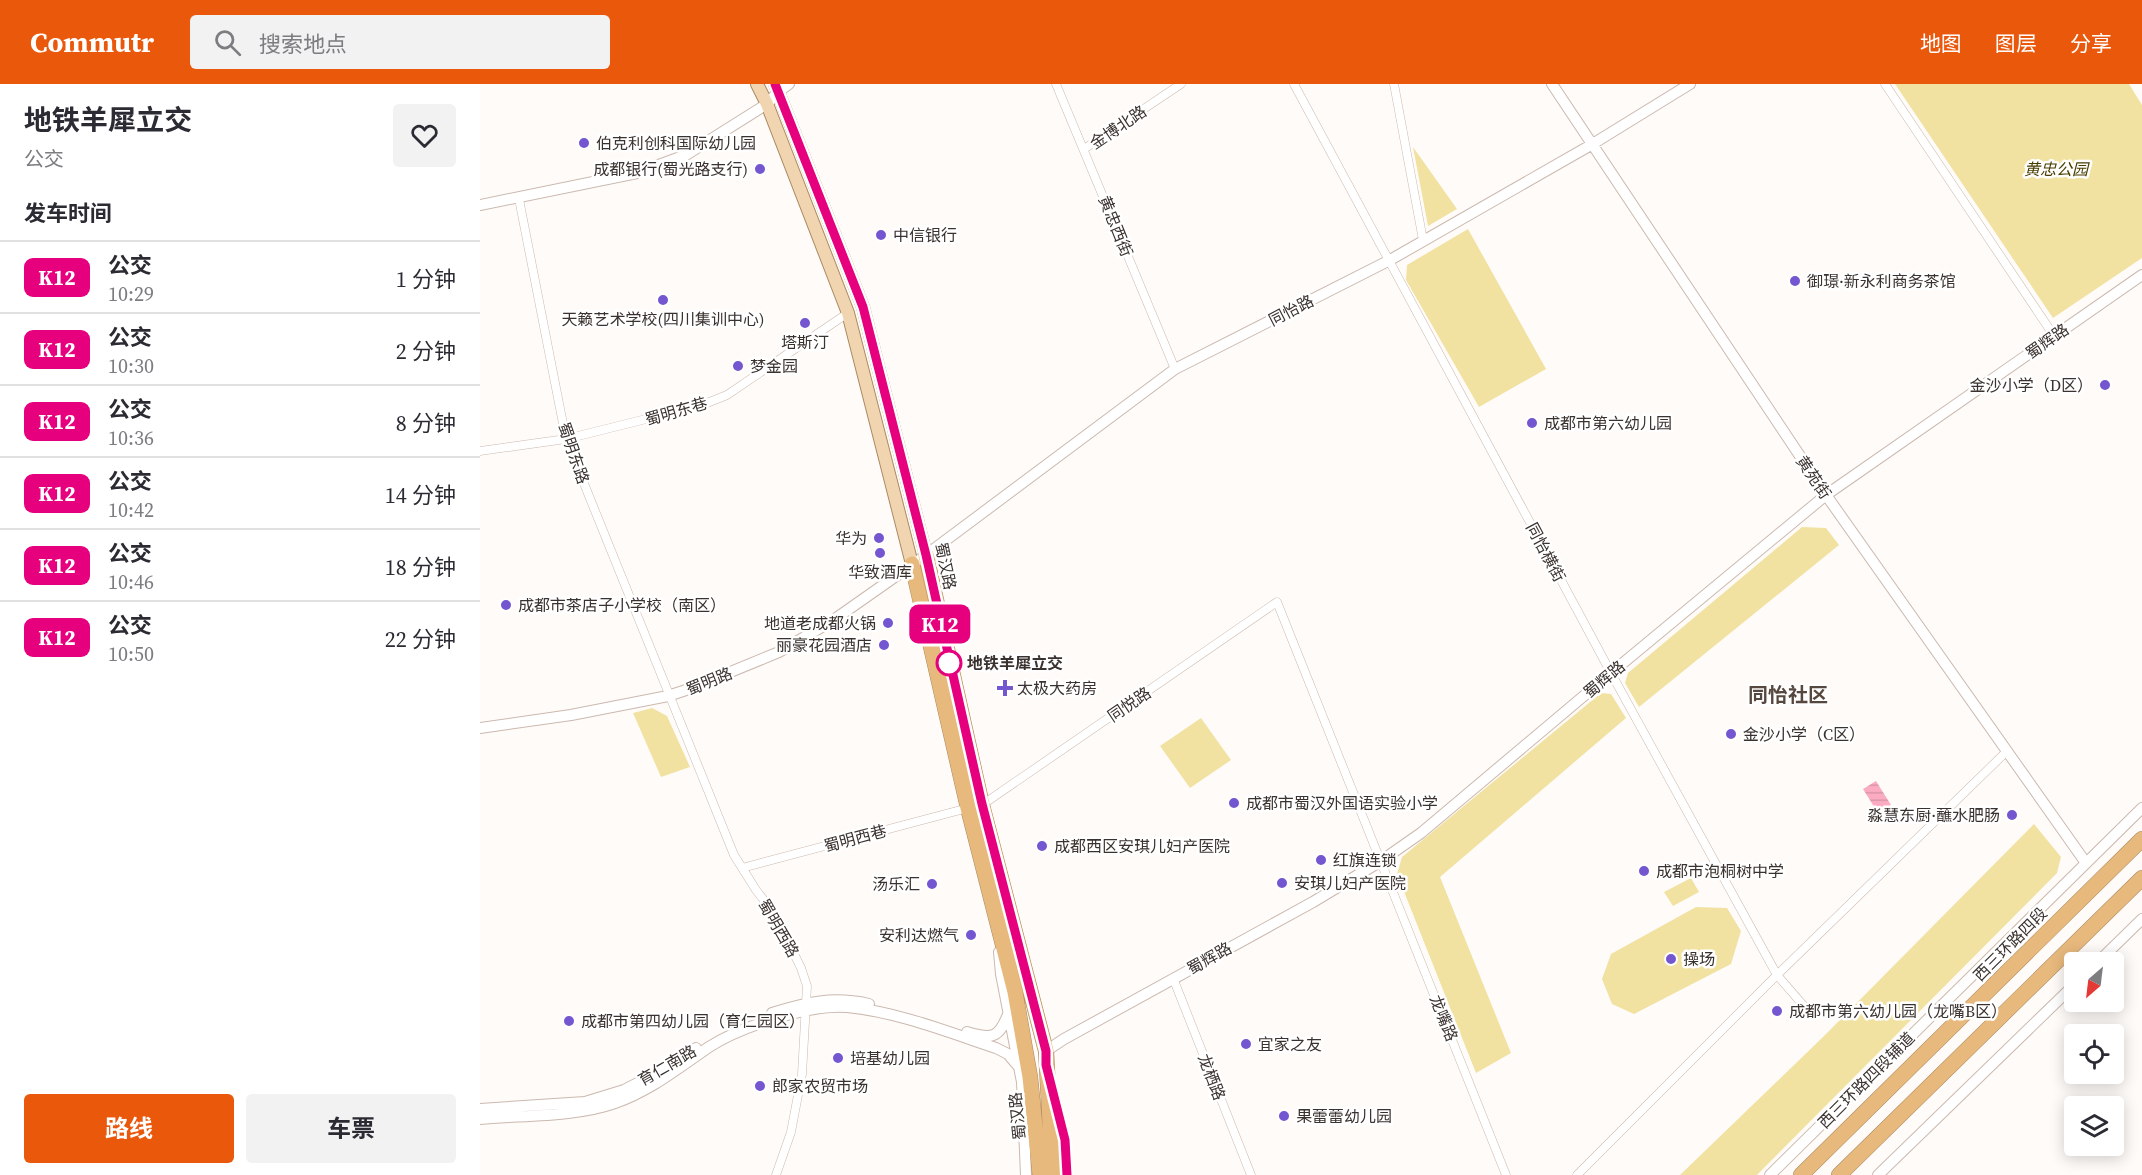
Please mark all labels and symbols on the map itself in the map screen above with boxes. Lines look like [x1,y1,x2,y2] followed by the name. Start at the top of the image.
[1085,100,1151,154] street label: 金博北路
[596,132,756,154] place label: 伯克利创科国际幼儿园
[577,136,591,150] marker: 伯克利创科国际幼儿园
[593,158,748,180] place label: 成都银行(蜀光路支行)
[2024,158,2090,180] park label: 黄忠公园
[753,162,767,176] marker: 成都银行(蜀光路支行)
[1094,192,1138,260] street label: 黄忠西街
[893,224,957,246] place label: 中信银行
[874,228,888,242] marker: 中信银行
[1807,270,1956,292] place label: 御璟·新永利商务茶馆
[1788,274,1802,288] marker: 御璟·新永利商务茶馆
[1265,289,1317,331] street label: 同怡路
[656,293,670,307] marker: 天籁艺术学校(四川集训中心)
[562,308,764,330] place label: 天籁艺术学校(四川集训中心)
[798,316,812,330] marker: 塔斯汀
[2021,318,2073,364] street label: 蜀辉路
[781,331,829,353] place label: 塔斯汀
[750,355,798,377] place label: 梦金园
[731,359,745,373] marker: 梦金园
[1970,374,2093,396] place label: 金沙小学（D区）
[2098,378,2112,392] marker: 金沙小学（D区）
[642,392,710,430] street label: 蜀明东巷
[1544,412,1672,434] place label: 成都市第六幼儿园
[1525,416,1539,430] marker: 成都市第六幼儿园
[553,419,595,487] street label: 蜀明东路
[1791,451,1837,503] street label: 黄苑街
[1521,519,1571,585] street label: 同怡横街
[835,527,867,549] place label: 华为
[872,531,886,545] marker: 华为
[930,540,962,592] street label: 蜀汉路
[873,546,887,560] marker: 华致酒库
[848,561,912,583] place label: 华致酒库
[518,594,726,616] place label: 成都市茶店子小学校（南区）
[499,598,513,612] marker: 成都市茶店子小学校（南区）
[906,604,974,644] line badge: K12
[764,612,876,634] place label: 地道老成都火锅
[881,616,895,630] marker: 地道老成都火锅
[776,634,872,656] place label: 丽豪花园酒店
[877,638,891,652] marker: 丽豪花园酒店
[936,650,962,676] marker: 地铁羊犀立交
[967,652,1063,674] place label: 地铁羊犀立交
[1579,655,1629,703] street label: 蜀辉路
[683,662,735,700] street label: 蜀明路
[1017,677,1097,699] place label: 太极大药房
[998,681,1012,695] marker: 太极大药房
[1103,681,1155,727] street label: 同悦路
[1748,681,1828,709] district label: 同怡社区
[1743,723,1865,745] place label: 金沙小学（C区）
[1724,727,1738,741] marker: 金沙小学（C区）
[1246,792,1438,814] place label: 成都市蜀汉外国语实验小学
[1227,796,1241,810] marker: 成都市蜀汉外国语实验小学
[1867,804,2000,826] place label: 淼慧东厨·蘸水肥肠
[2005,808,2019,822] marker: 淼慧东厨·蘸水肥肠
[821,819,889,857] street label: 蜀明西巷
[1054,835,1230,857] place label: 成都西区安琪儿妇产医院
[1035,839,1049,853] marker: 成都西区安琪儿妇产医院
[1333,849,1397,871] place label: 红旗连锁
[1314,853,1328,867] marker: 红旗连锁
[1656,860,1784,882] place label: 成都市泡桐树中学
[1637,864,1651,878] marker: 成都市泡桐树中学
[1294,872,1406,894] place label: 安琪儿妇产医院
[872,873,920,895] place label: 汤乐汇
[1275,876,1289,890] marker: 安琪儿妇产医院
[925,877,939,891] marker: 汤乐汇
[753,895,805,961] street label: 蜀明西路
[1968,902,2052,986] street label: 西三环路四段
[879,924,959,946] place label: 安利达燃气
[964,928,978,942] marker: 安利达燃气
[1183,937,1235,979] street label: 蜀辉路
[1683,948,1715,970] place label: 操场
[1664,952,1678,966] marker: 操场
[2064,952,2124,1012] north arrow
[1425,992,1463,1044] street label: 龙嘴路
[1789,1000,2007,1022] place label: 成都市第六幼儿园（龙嘴B区）
[1770,1004,1784,1018] marker: 成都市第六幼儿园（龙嘴B区）
[581,1010,805,1032] place label: 成都市第四幼儿园（育仁园区）
[562,1014,576,1028] marker: 成都市第四幼儿园（育仁园区）
[1813,1027,1919,1133] street label: 西三环路四段辅道
[1258,1033,1322,1055] place label: 宜家之友
[1239,1037,1253,1051] marker: 宜家之友
[634,1039,700,1091] street label: 育仁南路
[850,1047,930,1069] place label: 培基幼儿园
[831,1051,845,1065] marker: 培基幼儿园
[1193,1051,1231,1103] street label: 龙栖路
[772,1075,868,1097] place label: 郎家农贸市场
[753,1079,767,1093] marker: 郎家农贸市场
[1004,1091,1030,1141] street label: 蜀汉路
[1296,1105,1392,1127] place label: 果蕾蕾幼儿园
[1277,1109,1291,1123] marker: 果蕾蕾幼儿园

